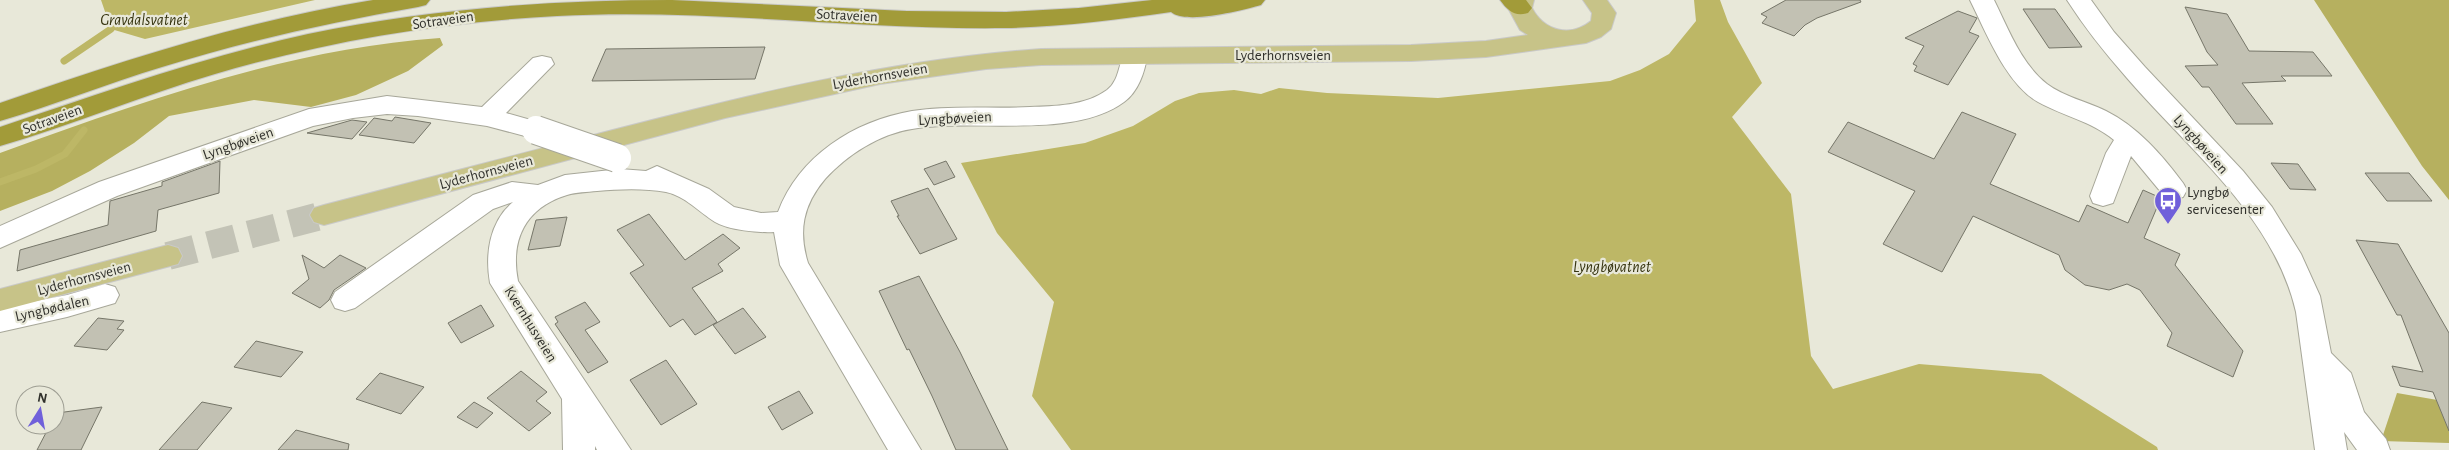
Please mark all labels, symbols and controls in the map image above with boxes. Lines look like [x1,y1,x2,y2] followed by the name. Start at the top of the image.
[816,6,878,25] street label: Sotraveien
[411,9,475,32] street label: Sotraveien
[100,12,188,28] water label: Gravdalsvatnet
[1235,48,1331,63] street label: Lyderhornsveien
[831,61,929,92] street label: Lyderhornsveien
[21,102,84,137] street label: Sotraveien
[918,109,992,128] street label: Lyngbøveien
[2170,112,2231,177] street label: Lyngbøveien
[201,124,275,163] street label: Lyngbøveien
[438,153,534,192] street label: Lyderhornsveien
[2187,185,2264,217] place label: Lyngbø servicesenter
[2153,186,2183,225] bus stop icon: Lyngbø servicesenter
[36,259,132,298] street label: Lyderhornsveien
[1573,259,1652,275] water label: Lyngbøvatnet
[501,284,560,365] street label: Kvernhusveien
[14,293,91,324] street label: Lyngbødalen
[15,385,65,435] north arrow
[36,390,48,406] text: N

